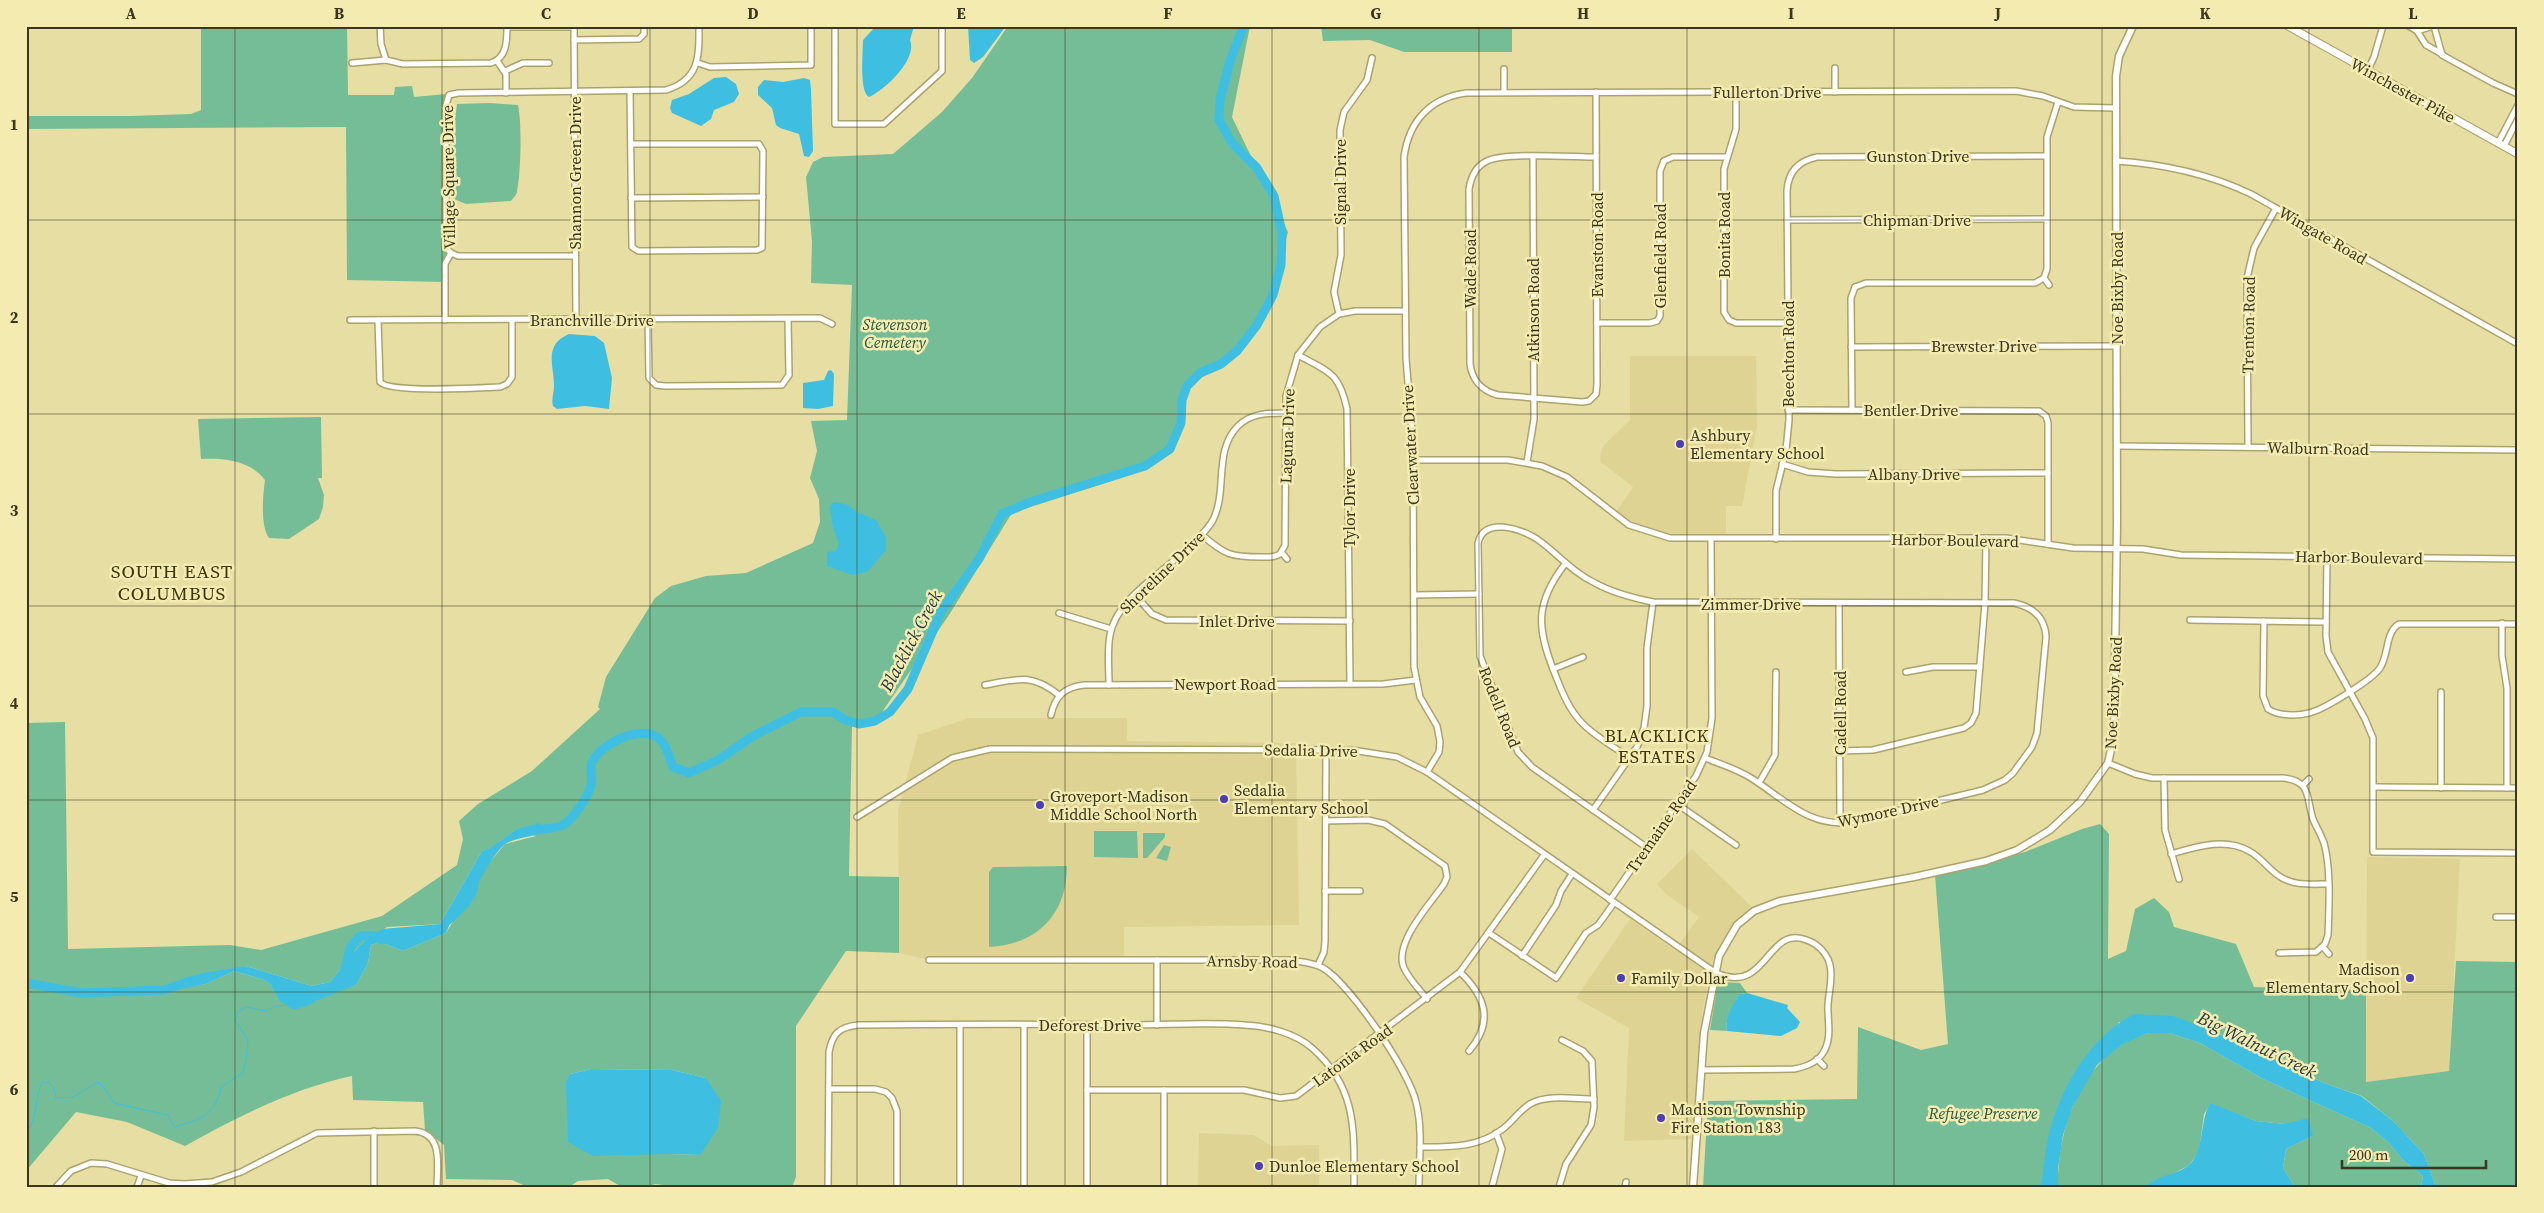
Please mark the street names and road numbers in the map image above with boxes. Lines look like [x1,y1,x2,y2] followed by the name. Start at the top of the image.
[2347,52,2459,128] street label: Winchester Pike
[1712,81,1822,103] street label: Fullerton Drive
[564,96,586,250] street label: Shannon Green Drive
[436,105,460,249] street label: Village Square Drive
[1329,139,1351,225] street label: Signal Drive
[1867,145,1969,167] street label: Gunston Drive
[1586,192,1608,298] street label: Evanston Road
[1713,192,1735,278] street label: Bonita Road
[2275,201,2371,269] street label: Wingate Road
[1649,203,1671,309] street label: Glenfield Road
[1863,209,1971,231] street label: Chipman Drive
[1459,229,1481,309] street label: Wade Road
[2106,232,2128,344] street label: Noe Bixby Road
[1522,258,1544,362] street label: Atkinson Road
[2236,276,2260,374] street label: Trenton Road
[1777,300,1799,408] street label: Beechton Road
[530,309,654,331] street label: Branchville Drive
[1931,335,2037,357] street label: Brewster Drive
[1396,384,1424,506] street label: Clearwater Drive
[1274,388,1300,484] street label: Laguna Drive
[1863,399,1959,421] street label: Bentler Drive
[2267,436,2369,460] street label: Walburn Road
[1868,463,1960,485] street label: Albany Drive
[1338,468,1360,548] street label: Tylor Drive
[1115,526,1209,618] street label: Shoreline Drive
[1891,528,2019,552] street label: Harbor Boulevard
[2295,545,2423,569] street label: Harbor Boulevard
[1701,593,1801,615] street label: Zimmer Drive
[1199,610,1275,632] street label: Inlet Drive
[2099,636,2127,750] street label: Noe Bixby Road
[1474,663,1526,751] street label: Rodell Road
[1829,671,1851,755] street label: Cadell Road
[1174,673,1276,695] street label: Newport Road
[1264,738,1358,762] street label: Sedalia Drive
[1621,775,1701,877] street label: Tremaine Road
[1835,790,1941,832] street label: Wymore Drive
[1206,949,1298,973] street label: Arnsby Road
[1039,1014,1141,1036] street label: Deforest Drive
[1307,1018,1397,1092] street label: Latonia Road

